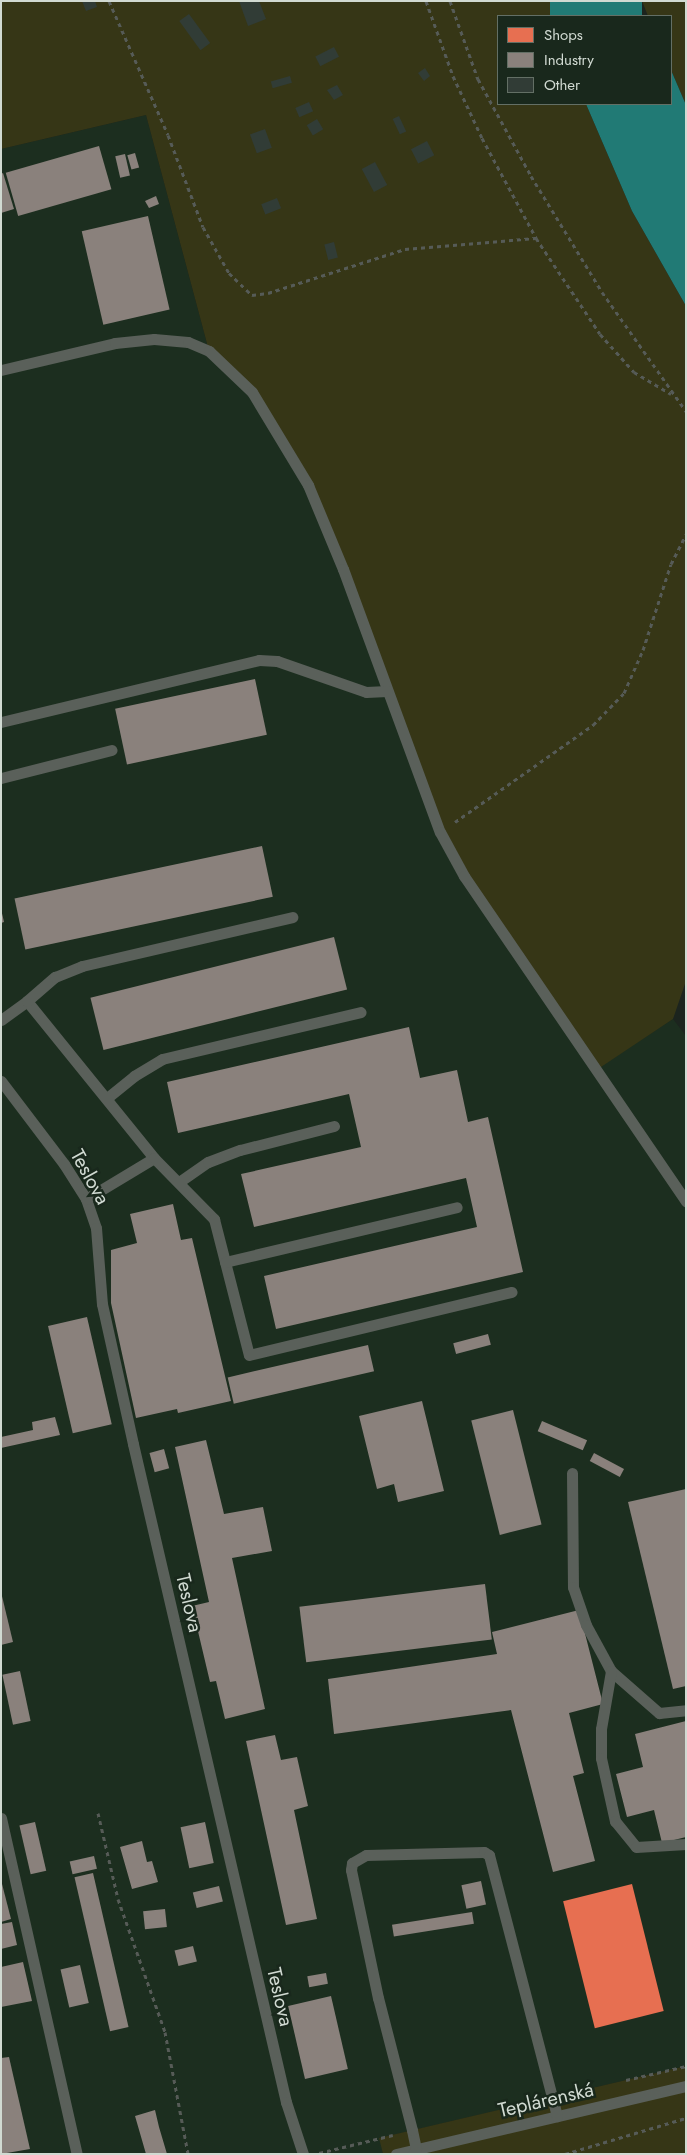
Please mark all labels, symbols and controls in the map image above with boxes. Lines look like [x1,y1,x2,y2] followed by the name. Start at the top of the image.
[497,15,672,105] legend
[544,24,583,46] text: Shops
[544,49,594,71] text: Industry
[544,74,580,96] text: Other
[65,1145,115,1209] street label: Teslova
[171,1571,207,1635] street label: Teslova
[262,1965,298,2029] street label: Teslova
[496,2077,596,2123] street label: Teplárenská

